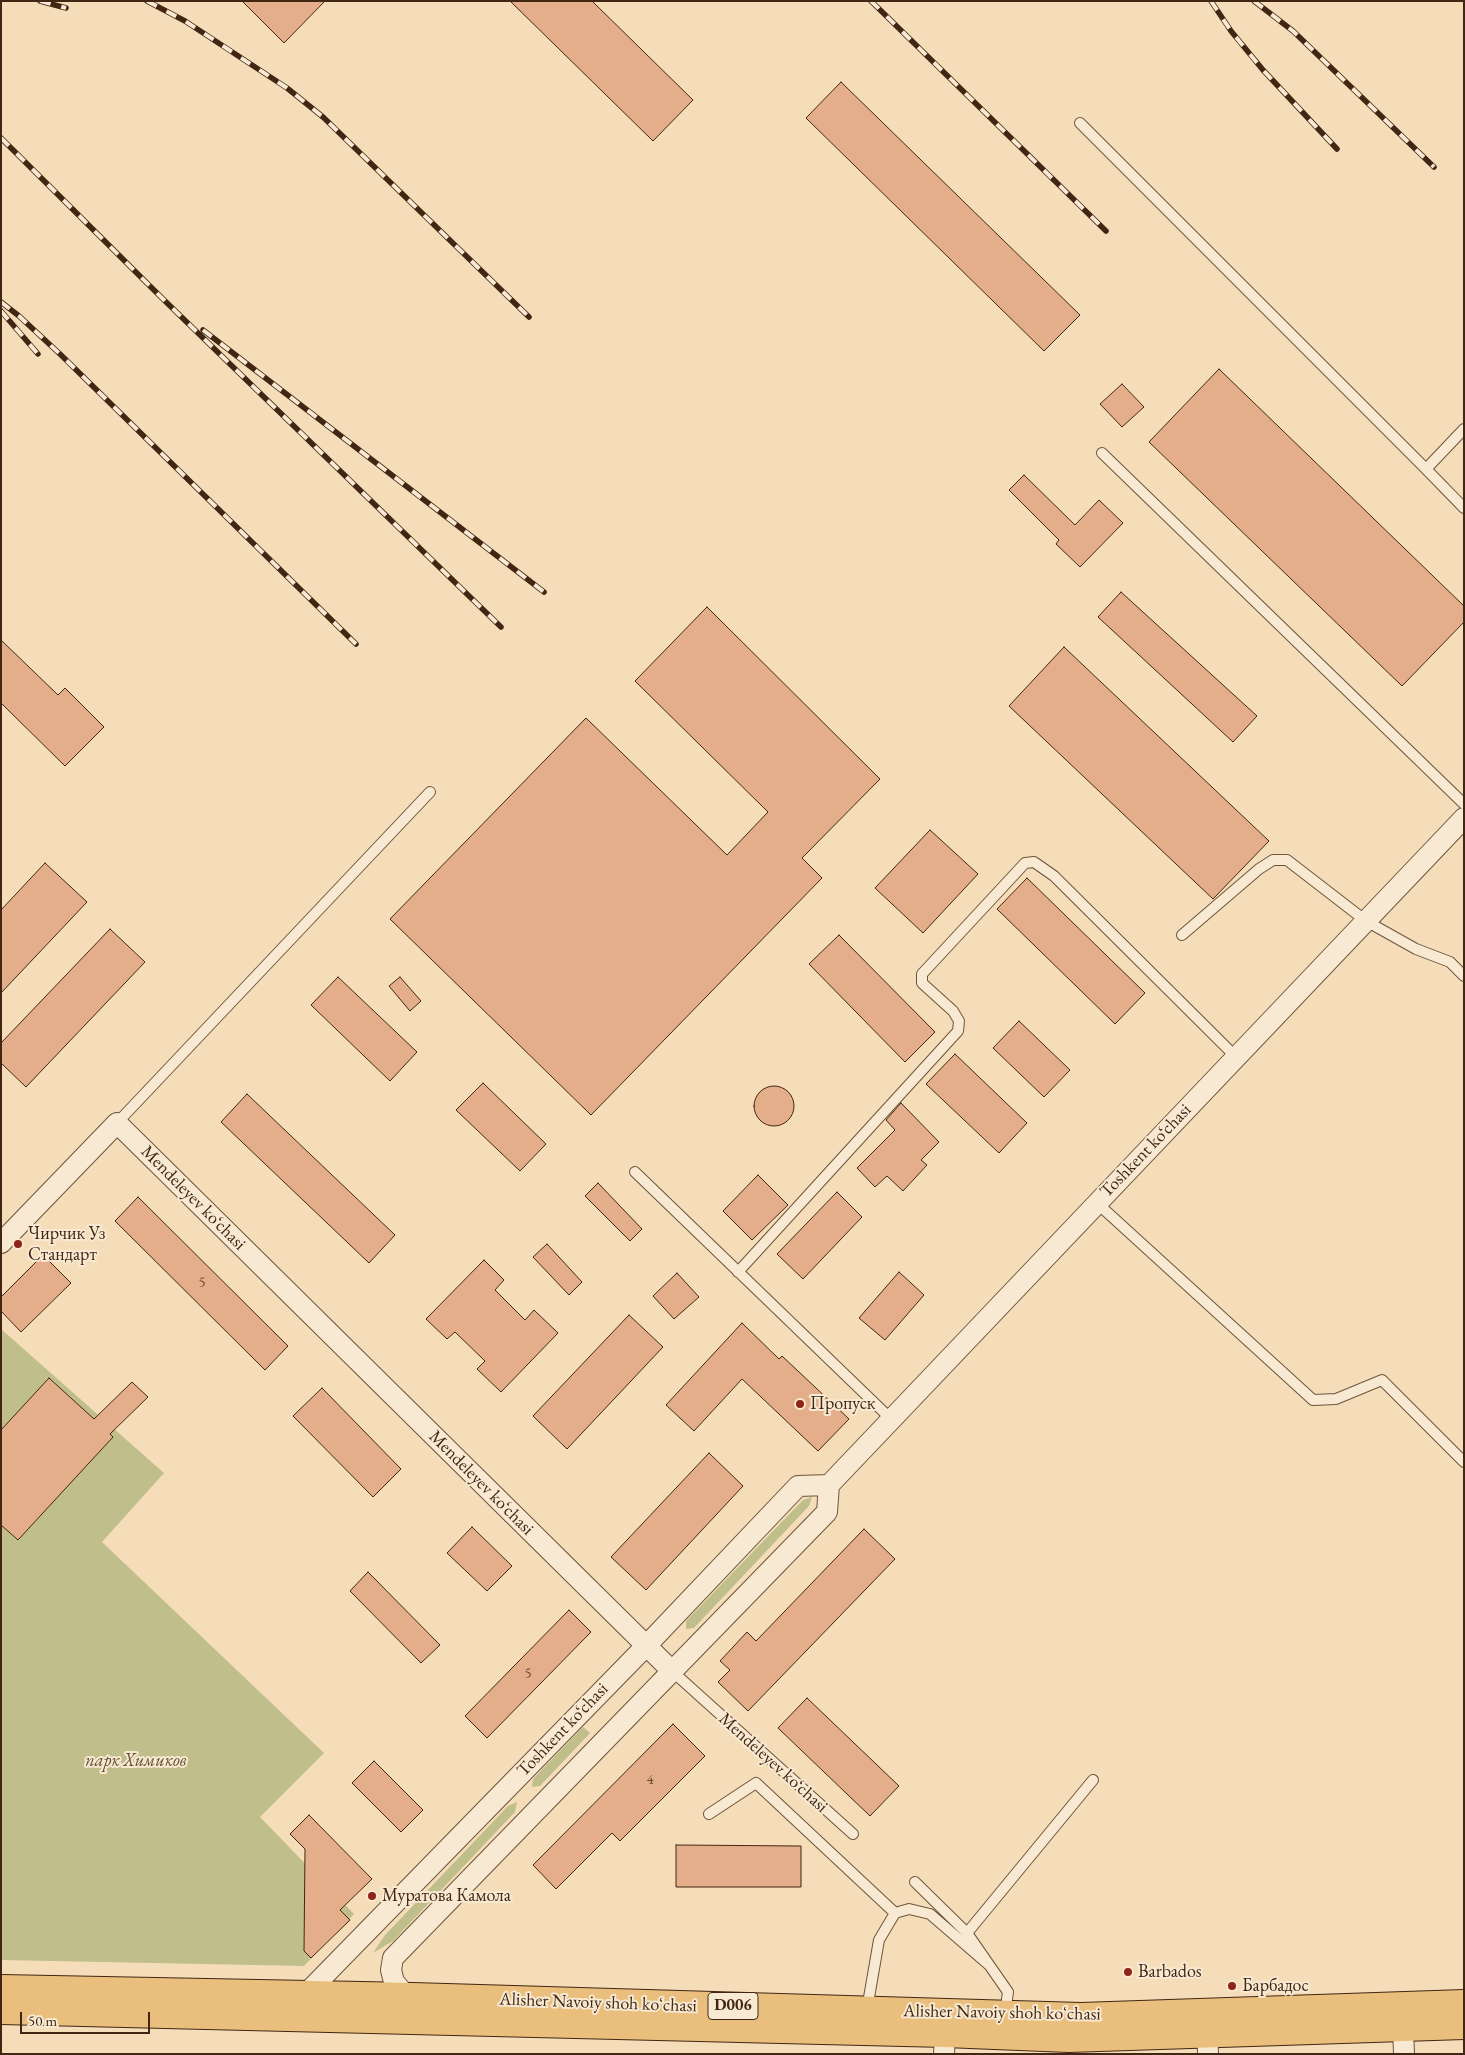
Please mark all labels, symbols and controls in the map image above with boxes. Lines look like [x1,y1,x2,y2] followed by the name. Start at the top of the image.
[1096,1100,1196,1202] street label: Toshkent ko‘chasi
[136,1141,250,1255] street label: Mendeleyev ko‘chasi
[28,1223,105,1266] place label: Чирчик Уз Стандарт
[12,1238,24,1250] marker: Чирчик Уз Стандарт
[198,1274,206,1292] house number: 5
[810,1393,875,1415] place label: Пропуск
[794,1398,806,1410] marker: Пропуск
[424,1426,538,1540] street label: Mendeleyev ko‘chasi
[524,1665,532,1683] house number: 5
[513,1679,613,1781] street label: Toshkent ko‘chasi
[714,1708,832,1818] street label: Mendeleyev ko‘chasi
[85,1750,187,1772] park label: парк Химиков
[646,1771,654,1789] house number: 4
[382,1885,511,1907] place label: Муратова Камола
[366,1890,378,1902] marker: Муратова Камола
[1138,1961,1202,1983] place label: Barbados
[1122,1966,1134,1978] marker: Barbados
[1242,1975,1309,1997] place label: Барбадос
[1226,1980,1238,1992] marker: Барбадос
[499,1989,697,2017] street label: Alisher Navoiy shoh koʻchasi
[708,1992,758,2020] road number: D006
[903,2000,1101,2026] street label: Alisher Navoiy shoh koʻchasi
[22,2002,152,2034] scale bar
[28,2011,57,2030] text: 50 m

